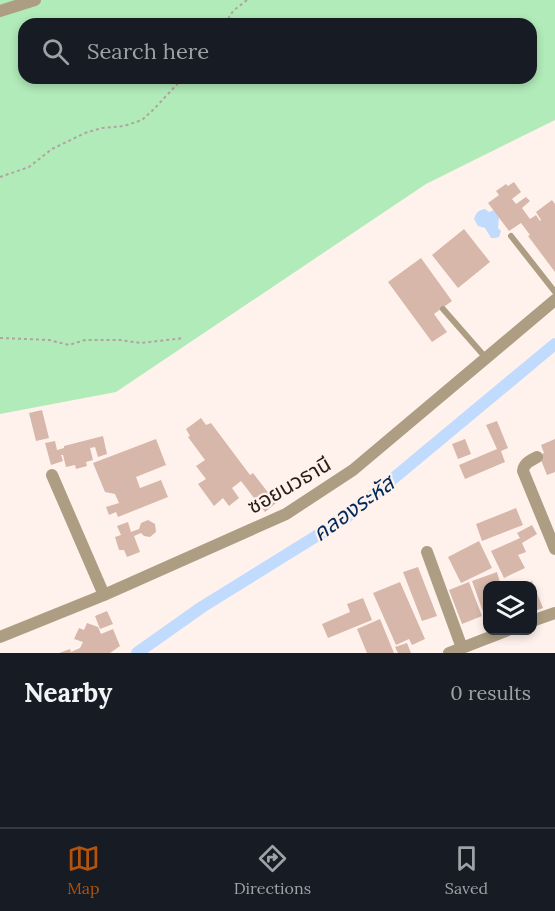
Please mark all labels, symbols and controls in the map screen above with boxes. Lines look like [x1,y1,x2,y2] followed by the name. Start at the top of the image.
[18,18,537,84] search box
[39,35,72,68] icon: search
[87,37,209,65] text: Search here
[242,450,336,520] street label: ซอยนวธานี
[307,468,401,547] water label: คลองระหัส
[483,581,537,635] map controls
[483,581,537,635] button: layers
[24,676,112,709] text: Nearby
[450,680,531,705] text: 0 results
[67,842,100,898] tab: Map
[234,842,311,898] tab: Directions
[445,842,488,898] tab: Saved

